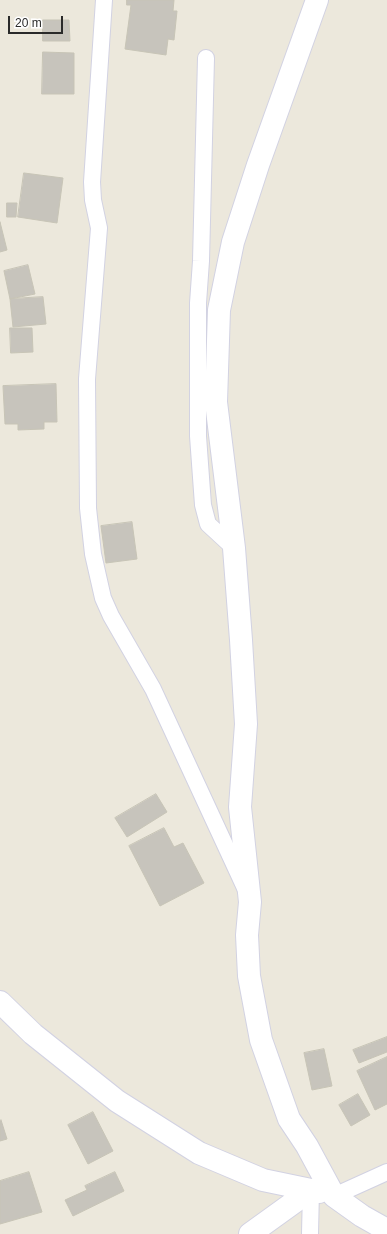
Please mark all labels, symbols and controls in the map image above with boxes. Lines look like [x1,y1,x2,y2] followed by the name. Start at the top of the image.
[10,8,65,34] scale bar
[15,16,42,30] text: 20 m

